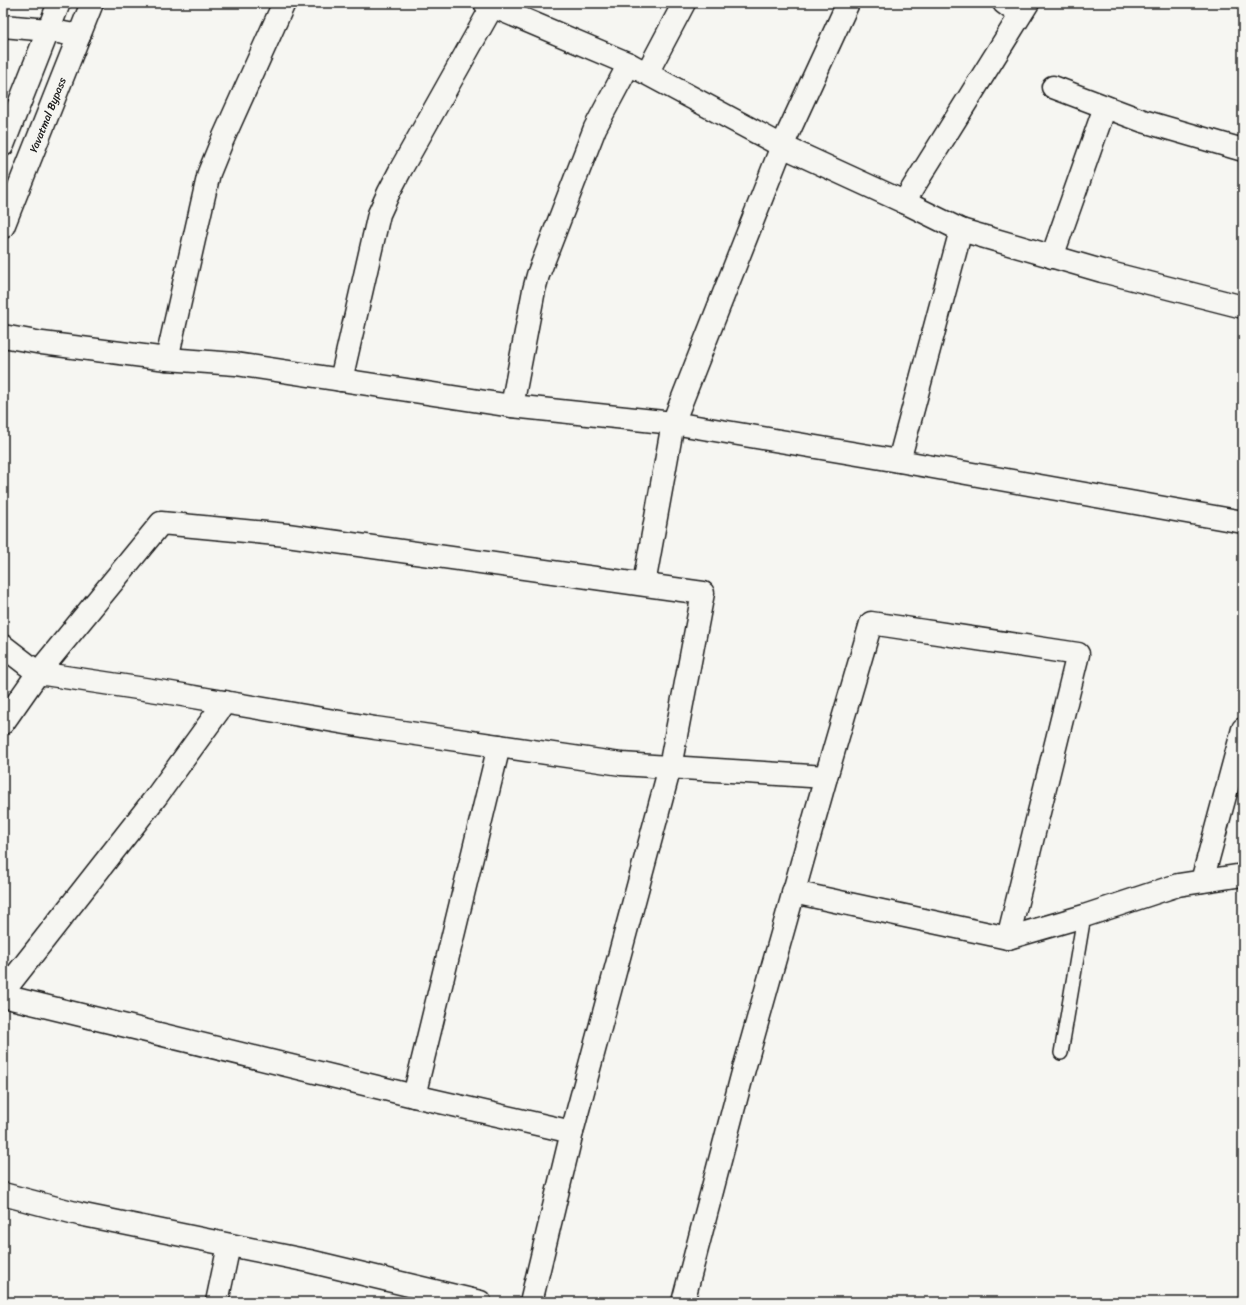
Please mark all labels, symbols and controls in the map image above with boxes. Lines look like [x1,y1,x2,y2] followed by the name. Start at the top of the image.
[24,74,72,156] street label: Yavatmal Bypass

